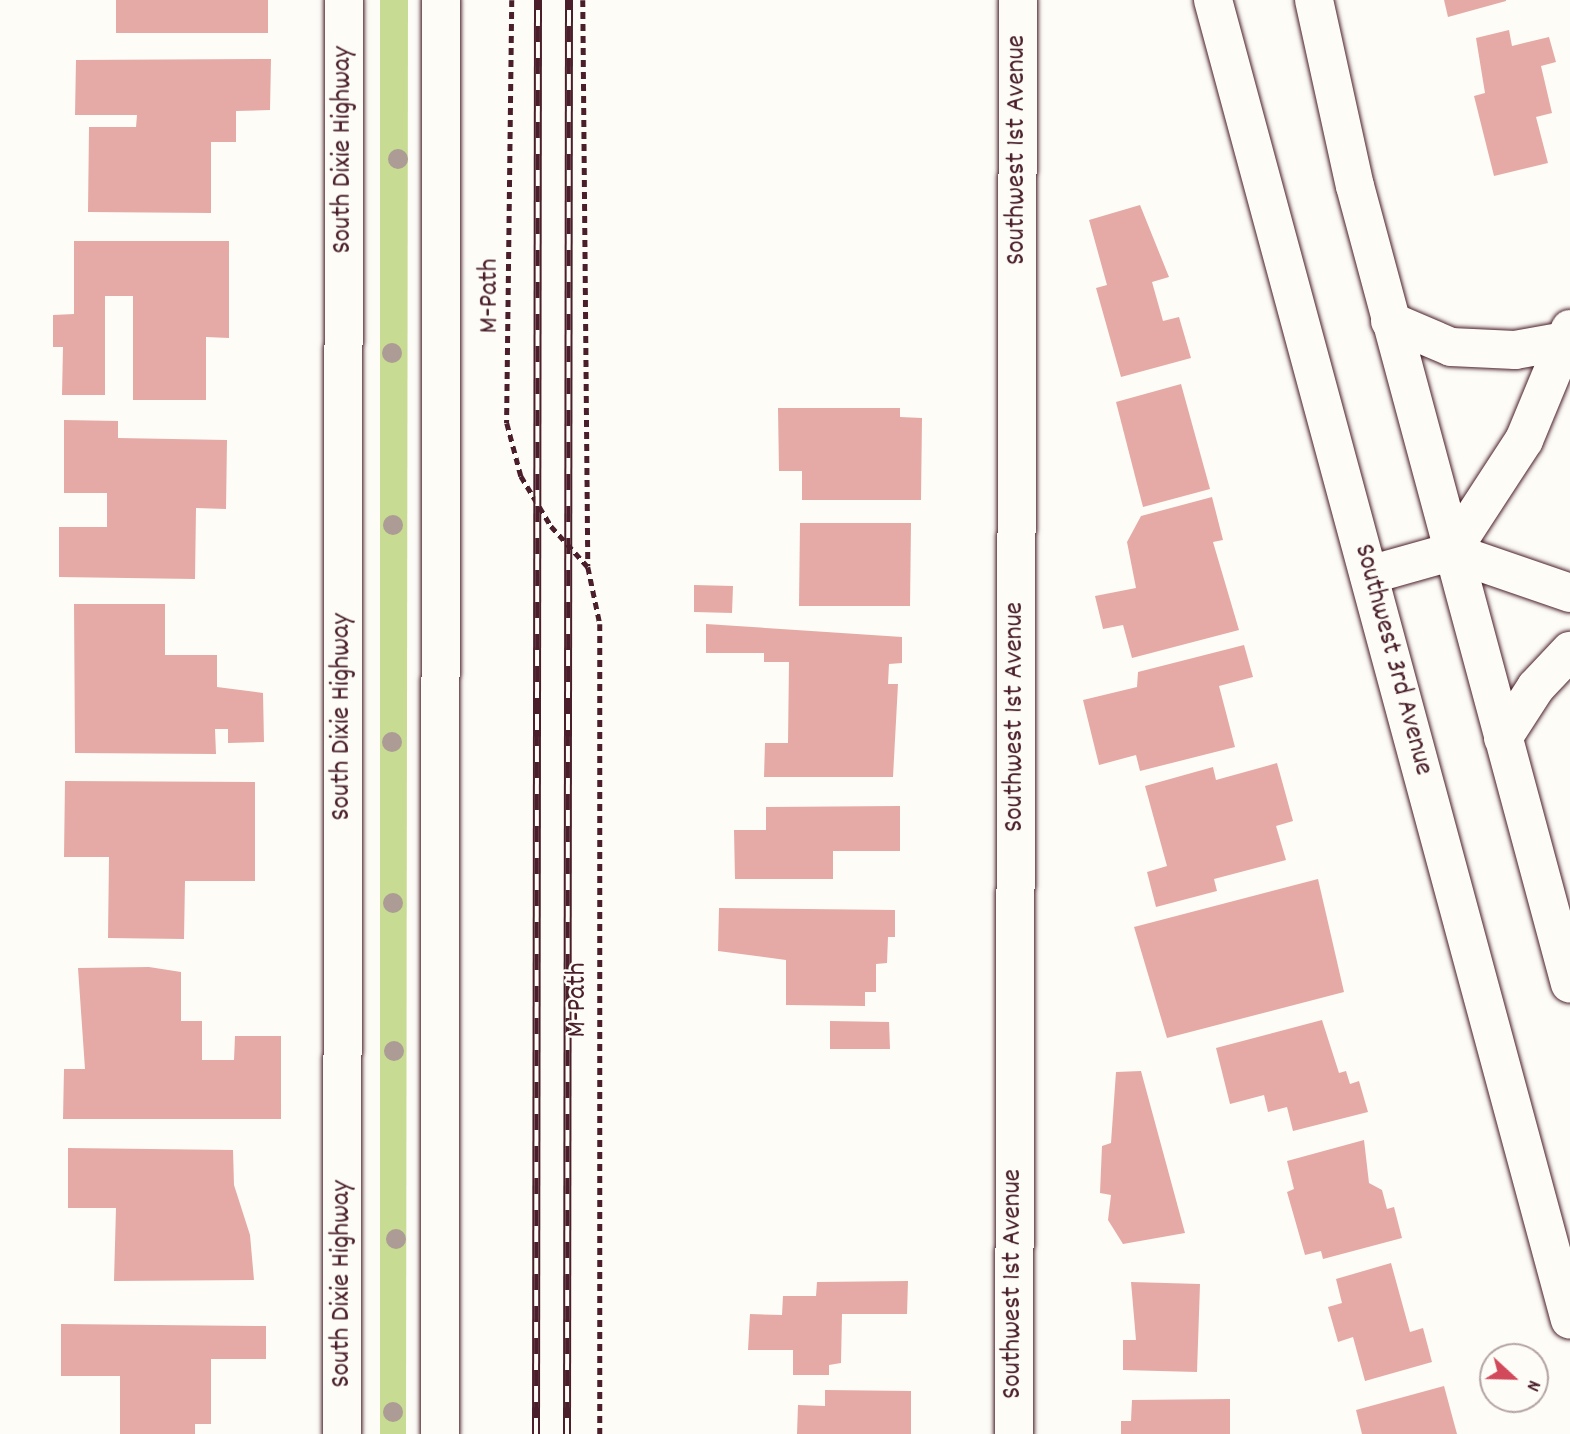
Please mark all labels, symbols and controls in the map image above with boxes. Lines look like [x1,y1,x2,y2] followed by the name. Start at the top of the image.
[1001,35,1035,265] street label: Southwest 1st Avenue
[327,46,361,254] street label: South Dixie Highway
[474,259,508,333] street label: M-Path
[1345,541,1439,779] street label: Southwest 3rd Avenue
[999,602,1033,832] street label: Southwest 1st Avenue
[326,613,360,821] street label: South Dixie Highway
[562,963,596,1037] street label: M-Path
[997,1169,1031,1399] street label: Southwest 1st Avenue
[326,1180,360,1388] street label: South Dixie Highway
[1479,1343,1549,1413] north arrow
[1518,1376,1546,1395] text: N

